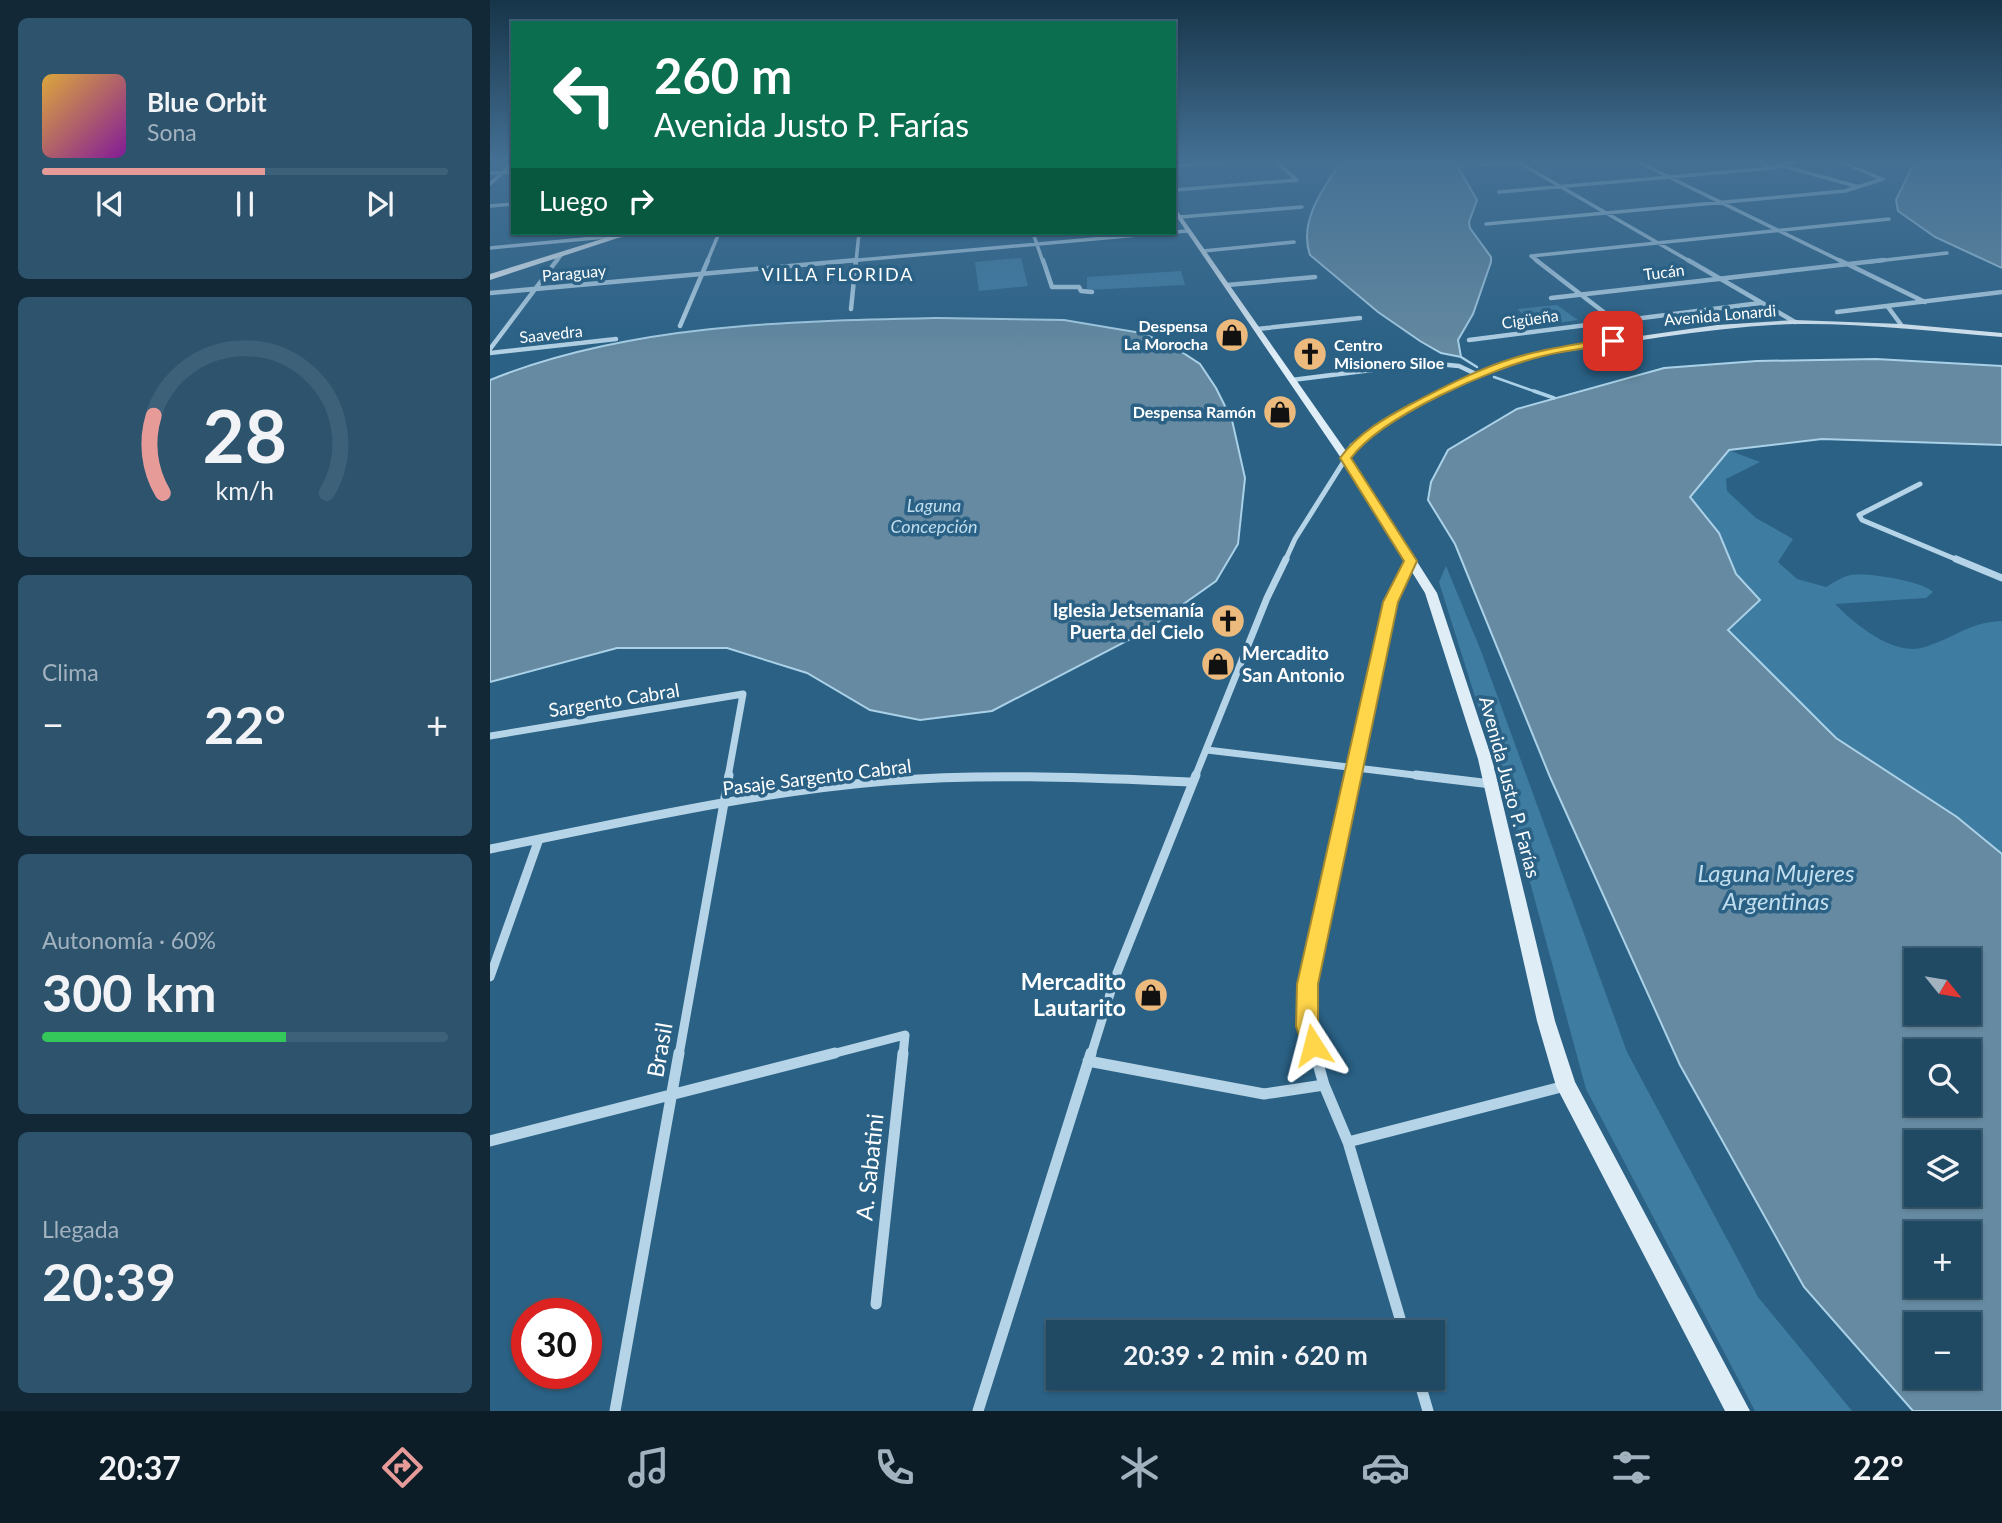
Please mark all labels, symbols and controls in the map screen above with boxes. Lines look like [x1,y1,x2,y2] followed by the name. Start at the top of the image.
[654,46,792,104] text: 260 m
[539,49,630,140] icon: left
[147,86,267,118] text: Blue Orbit
[654,105,969,144] text: Avenida Justo P. Farías
[147,118,197,146] text: Sona
[622,182,660,220] icon: right
[91,185,129,223] icon: previous
[226,185,264,223] icon: pause
[361,185,399,223] icon: next
[539,185,608,217] text: Luego
[541,260,608,285] street label: Paraguay
[1642,260,1686,283] street label: Tucán
[762,263,914,285] district label: VILLA FLORIDA
[1663,300,1777,329] street label: Avenida Lonardi
[1500,305,1560,332] street label: Cigüeña
[1583,311,1643,371] pin
[1124,316,1208,353] place label: Despensa La Morocha
[1213,316,1251,354] shop icon: Despensa La Morocha
[518,321,583,346] street label: Saavedra
[1594,322,1632,360] icon: arrive
[1291,335,1329,373] church icon: Centro Misionero Siloe
[1334,335,1445,372] place label: Centro Misionero Siloe
[203,391,287,479] text: 28
[1261,393,1299,431] shop icon: Despensa Ramón
[1133,402,1256,421] place label: Despensa Ramón
[216,475,274,505] text: km/h
[890,494,978,537] water label: Laguna Concepción
[1053,598,1204,643] place label: Iglesia Jetsemanía Puerta del Cielo
[1209,602,1247,640] church icon: Iglesia Jetsemanía Puerta del Cielo
[1242,641,1345,686] place label: Mercadito San Antonio
[1199,645,1237,683] shop icon: Mercadito San Antonio
[42,658,99,686] text: Clima
[547,678,681,721] street label: Sargento Cabral
[204,693,286,755] text: 22°
[1475,694,1546,880] street label: Avenida Justo P. Farías
[42,701,64,747] text: −
[426,701,448,747] text: +
[721,754,913,800] street label: Pasaje Sargento Cabral
[1697,858,1855,915] water label: Laguna Mujeres Argentinas
[42,926,216,954] text: Autonomía · 60%
[1904,948,1981,1026] north arrow
[1904,948,1981,1389] map controls
[42,961,216,1023] text: 300 km
[1021,967,1126,1021] place label: Mercadito Lautarito
[1132,976,1170,1014] shop icon: Mercadito Lautarito
[1276,1008,1350,1082] position arrow
[640,1020,678,1079] street label: Brasil
[1904,1039,1981,1116] button: search
[849,1112,889,1222] street label: A. Sabatini
[1904,1130,1981,1207] button: layers
[42,1215,119,1243] text: Llegada
[1904,1221,1981,1298] button: +
[42,1250,176,1312] text: 20:39
[511,1298,602,1389] speed limit sign: 30
[1904,1312,1981,1389] button: −
[1123,1339,1368,1371] text: 20:39 · 2 min · 620 m
[378,1443,427,1492] icon: directions
[624,1443,673,1492] icon: music
[870,1443,919,1492] icon: phone
[1115,1443,1164,1492] icon: climate
[1361,1443,1410,1492] icon: car
[1607,1443,1656,1492] icon: filters
[98,1448,181,1487] text: 20:37
[1853,1448,1903,1487] text: 22°

